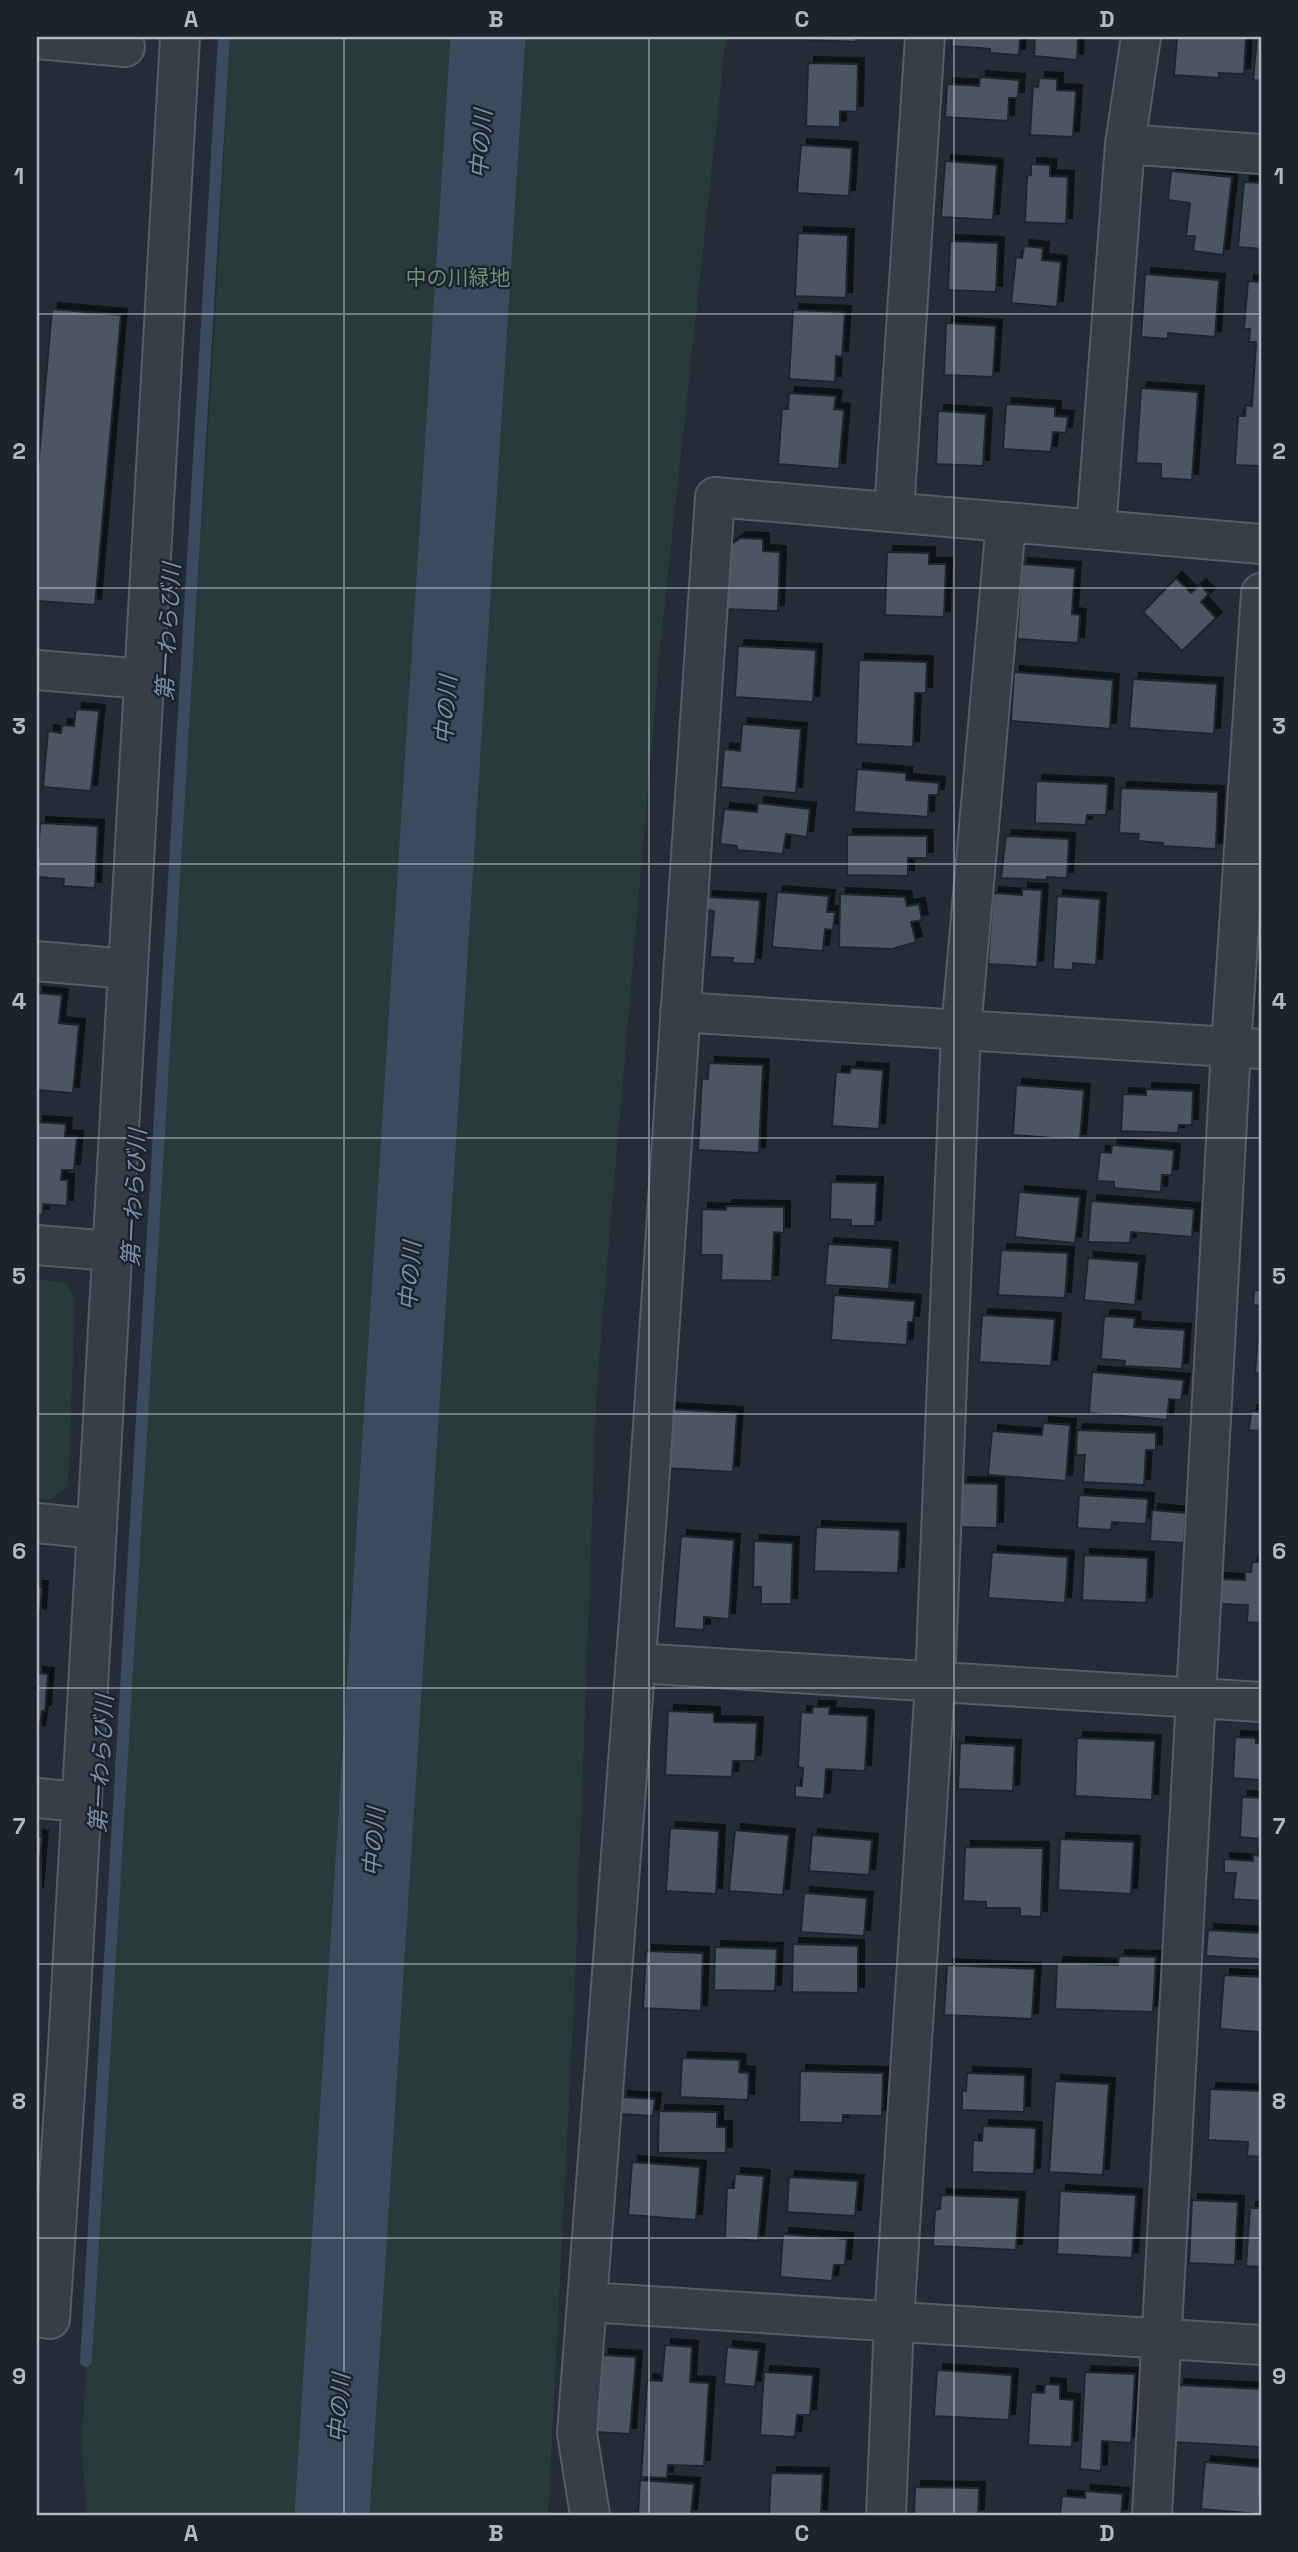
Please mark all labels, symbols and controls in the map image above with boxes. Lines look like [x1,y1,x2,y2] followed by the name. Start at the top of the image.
[184,4,199,34] text: A
[488,4,504,34] text: B
[795,4,809,34] text: C
[1099,4,1115,34] text: D
[464,106,499,179] water label: 中の川
[14,161,24,191] text: 1
[1274,161,1284,191] text: 1
[406,264,511,291] park label: 中の川緑地
[12,436,26,466] text: 2
[1272,436,1286,466] text: 2
[149,559,187,702] water label: 第一わらび川
[429,672,464,745] water label: 中の川
[12,711,26,741] text: 3
[1272,711,1286,741] text: 3
[12,986,27,1016] text: 4
[1272,986,1287,1016] text: 4
[115,1125,153,1268] water label: 第一わらび川
[393,1238,428,1311] water label: 中の川
[12,1261,26,1291] text: 5
[1272,1261,1286,1291] text: 5
[12,1536,26,1566] text: 6
[1272,1536,1286,1566] text: 6
[82,1691,120,1834] water label: 第一わらび川
[357,1804,392,1877] water label: 中の川
[13,1811,26,1841] text: 7
[1273,1811,1286,1841] text: 7
[12,2086,26,2116] text: 8
[1272,2086,1286,2116] text: 8
[12,2361,26,2391] text: 9
[1272,2361,1286,2391] text: 9
[322,2370,357,2443] water label: 中の川
[184,2518,199,2548] text: A
[488,2518,504,2548] text: B
[795,2518,809,2548] text: C
[1099,2518,1115,2548] text: D

